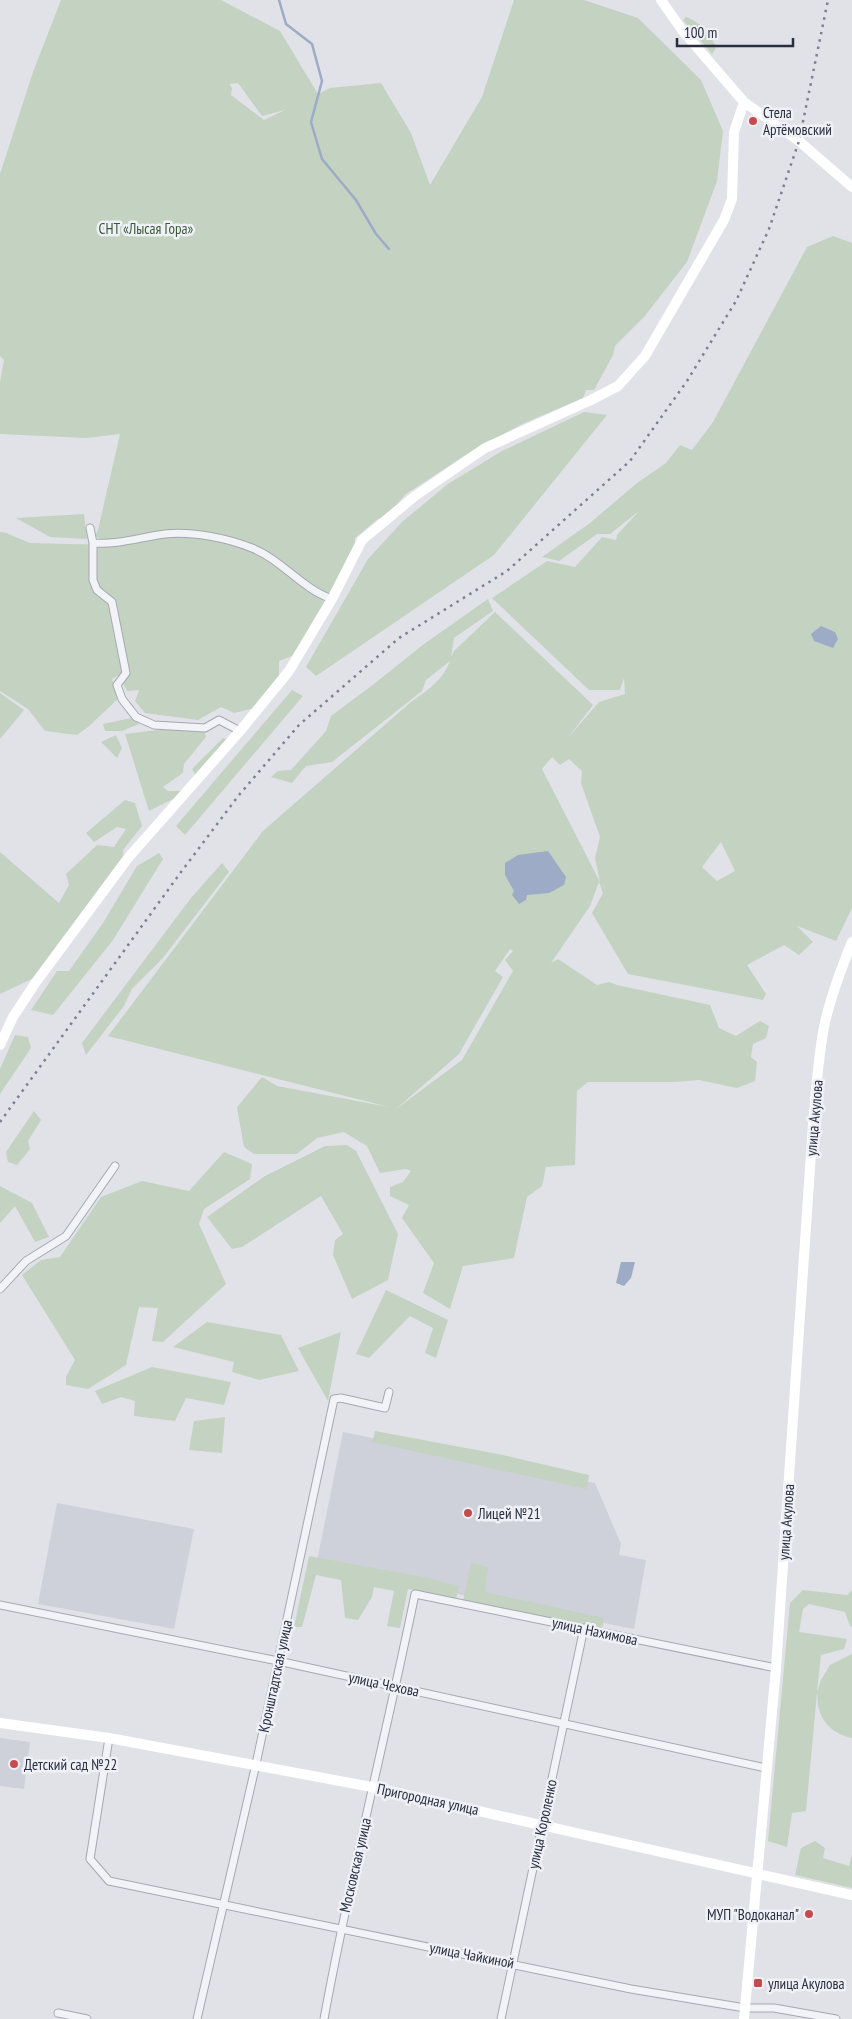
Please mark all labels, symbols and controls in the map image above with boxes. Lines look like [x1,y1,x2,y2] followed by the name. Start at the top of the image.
[677,15,793,47] scale bar
[684,23,717,42] text: 100 m
[763,103,832,139] place label: Стела Артёмовский
[747,115,759,127] marker: Стела Артёмовский
[99,219,194,238] park label: СНТ «Лысая Гора»
[801,1079,827,1157] street label: улица Акулова
[774,1483,798,1561] street label: улица Акулова
[477,1504,541,1523] place label: Лицей №21
[462,1507,474,1519] marker: Лицей №21
[550,1613,640,1649] street label: улица Нахимова
[254,1618,296,1734] street label: Кронштадтская улица
[347,1667,421,1701] street label: улица Чехова
[24,1755,117,1774] place label: Детский сад №22
[8,1758,20,1770] marker: Детский сад №22
[523,1777,561,1871] street label: улица Короленко
[375,1779,481,1819] street label: Пригородная улица
[335,1816,375,1914] street label: Московская улица
[707,1905,799,1924] place label: МУП "Водоканал"
[803,1908,815,1920] marker: МУП "Водоканал"
[428,1937,516,1973] street label: улица Чайкиной
[768,1974,845,1993] place label: улица Акулова
[752,1977,764,1989] marker: улица Акулова

